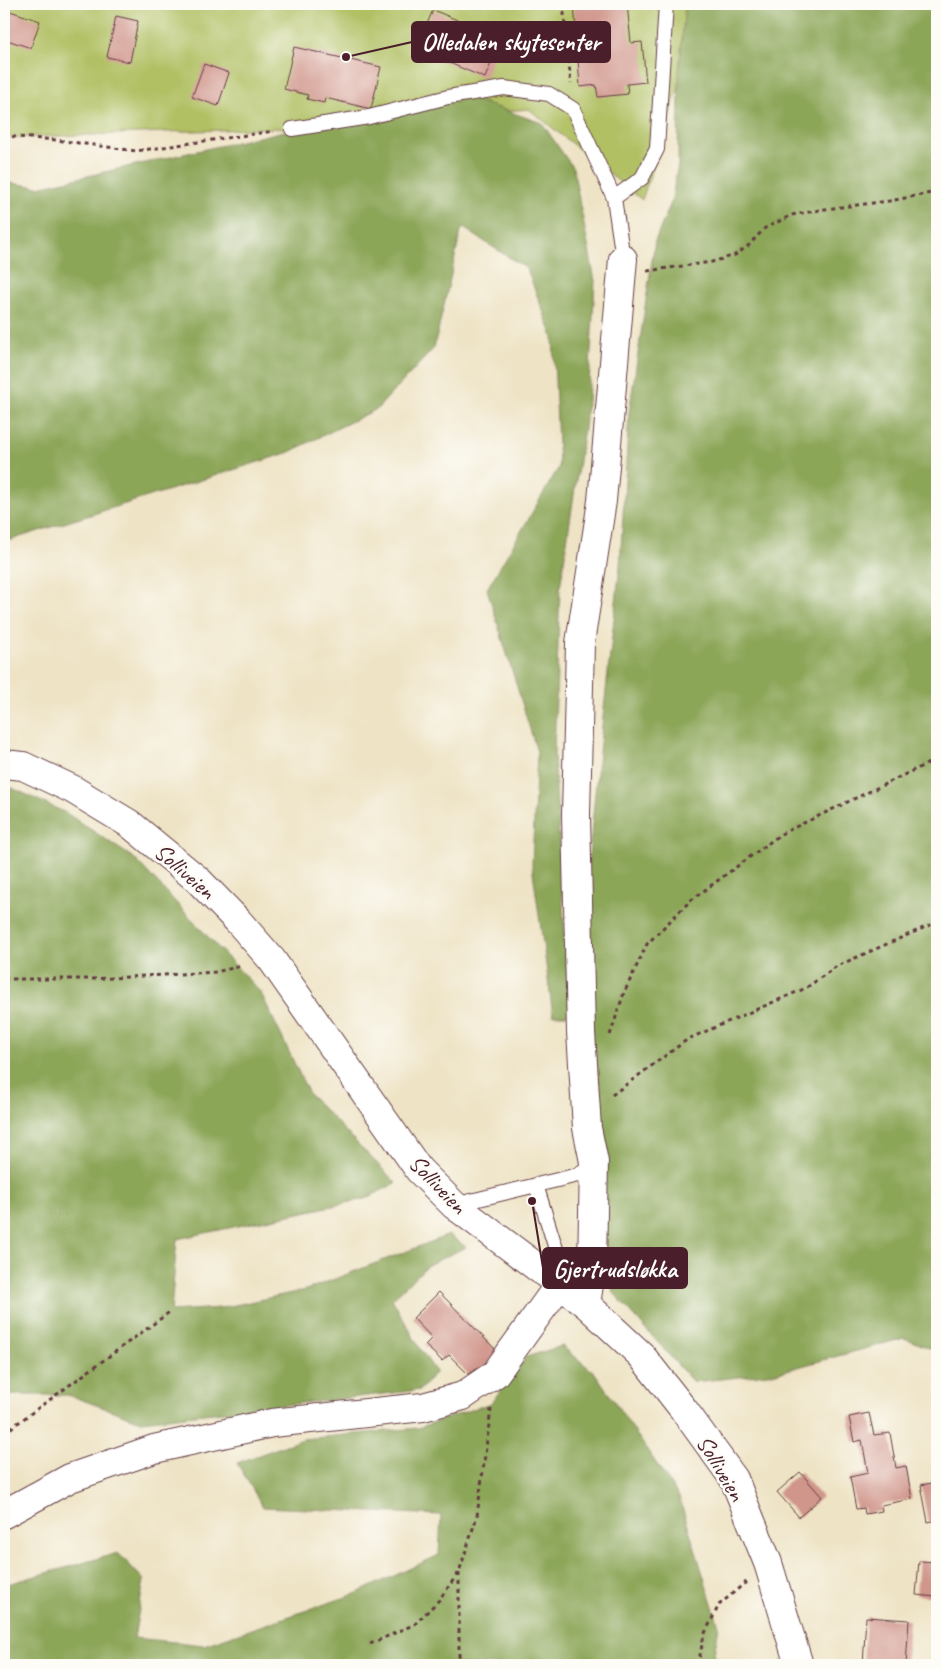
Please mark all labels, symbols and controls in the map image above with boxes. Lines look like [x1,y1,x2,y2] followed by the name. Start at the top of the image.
[412,22,610,62] callout: Olledalen skytesenter
[422,26,603,58] text: Olledalen skytesenter
[148,836,223,907] street label: Solliveien
[402,1148,474,1221] street label: Solliveien
[543,1248,687,1288] callout: Gjertrudsløkka
[553,1253,679,1285] text: Gjertrudsløkka
[690,1430,753,1507] street label: Solliveien

